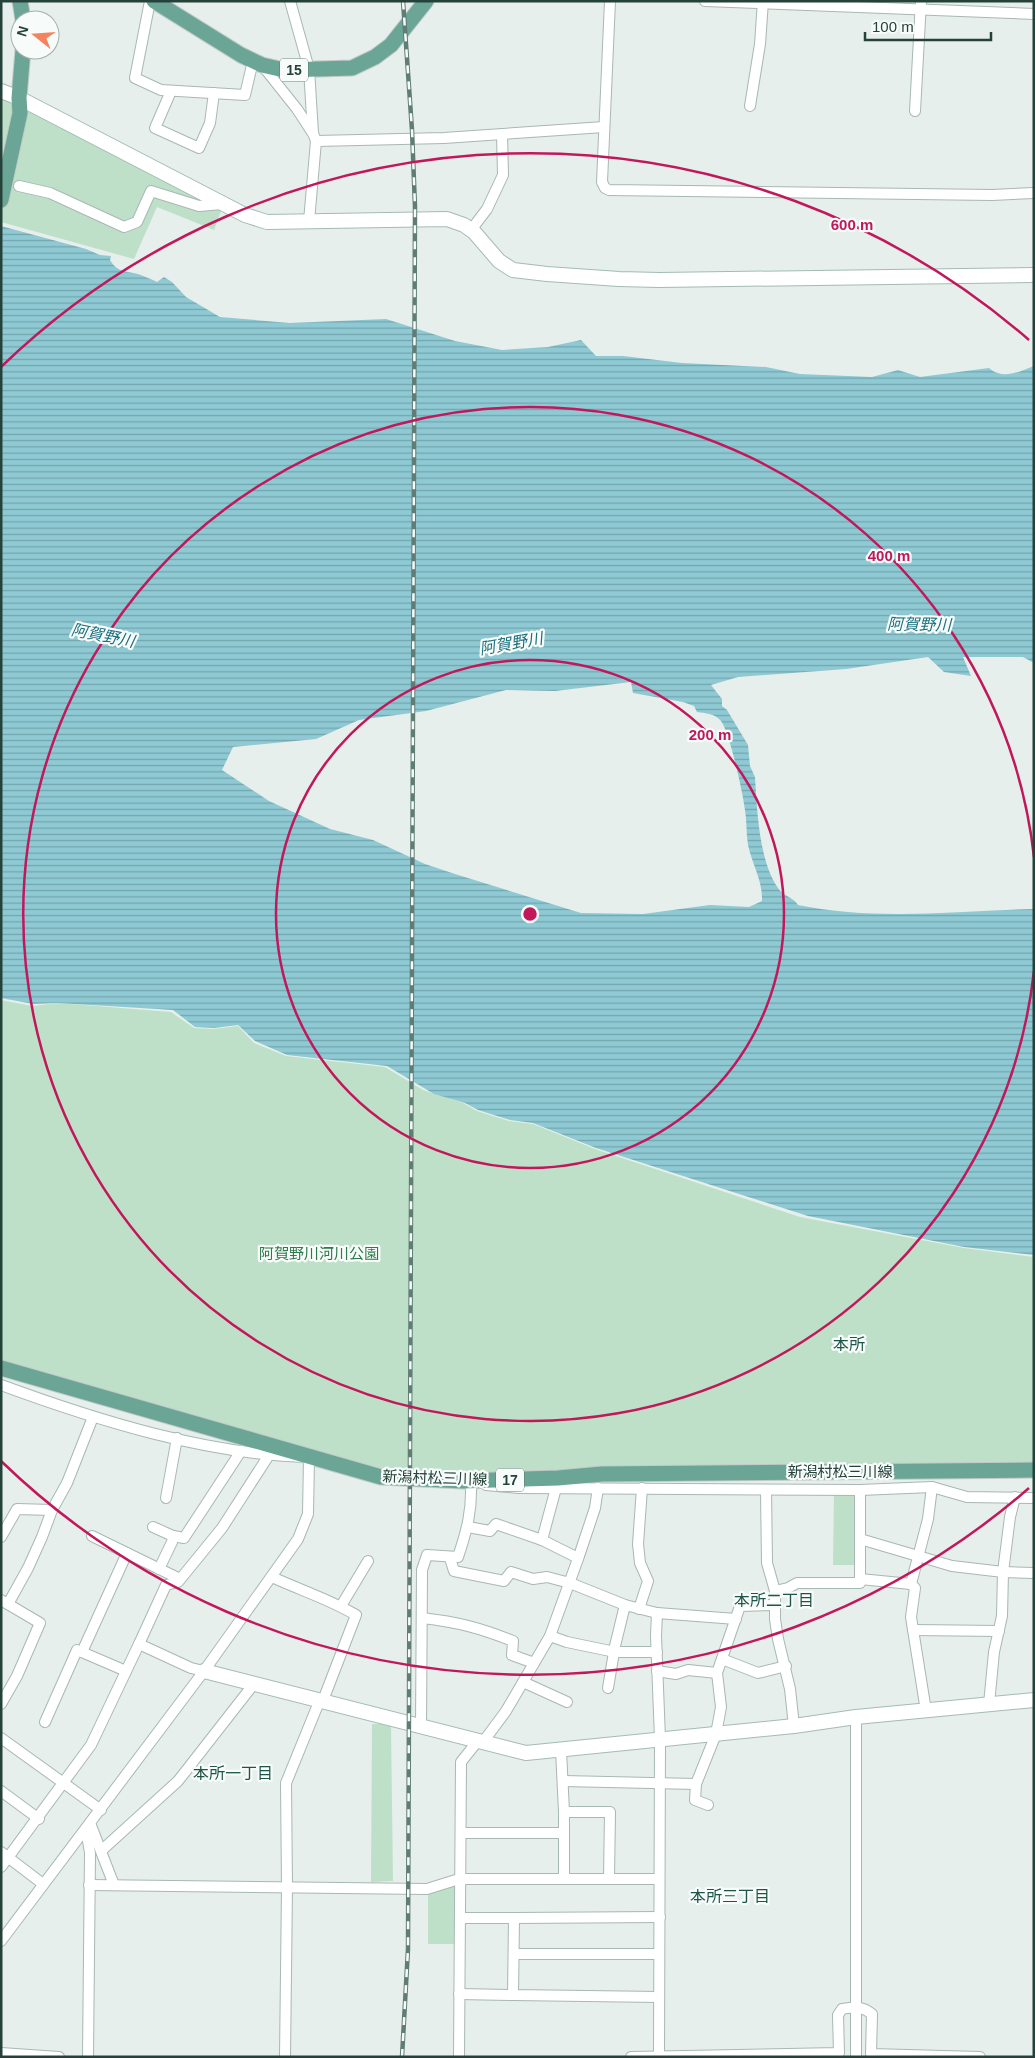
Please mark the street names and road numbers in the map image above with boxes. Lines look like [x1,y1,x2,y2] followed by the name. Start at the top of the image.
[280,58,308,82] road number: 15
[787,1463,893,1480] street label: 新潟村松三川線
[382,1467,488,1488] street label: 新潟村松三川線
[496,1468,524,1492] road number: 17

